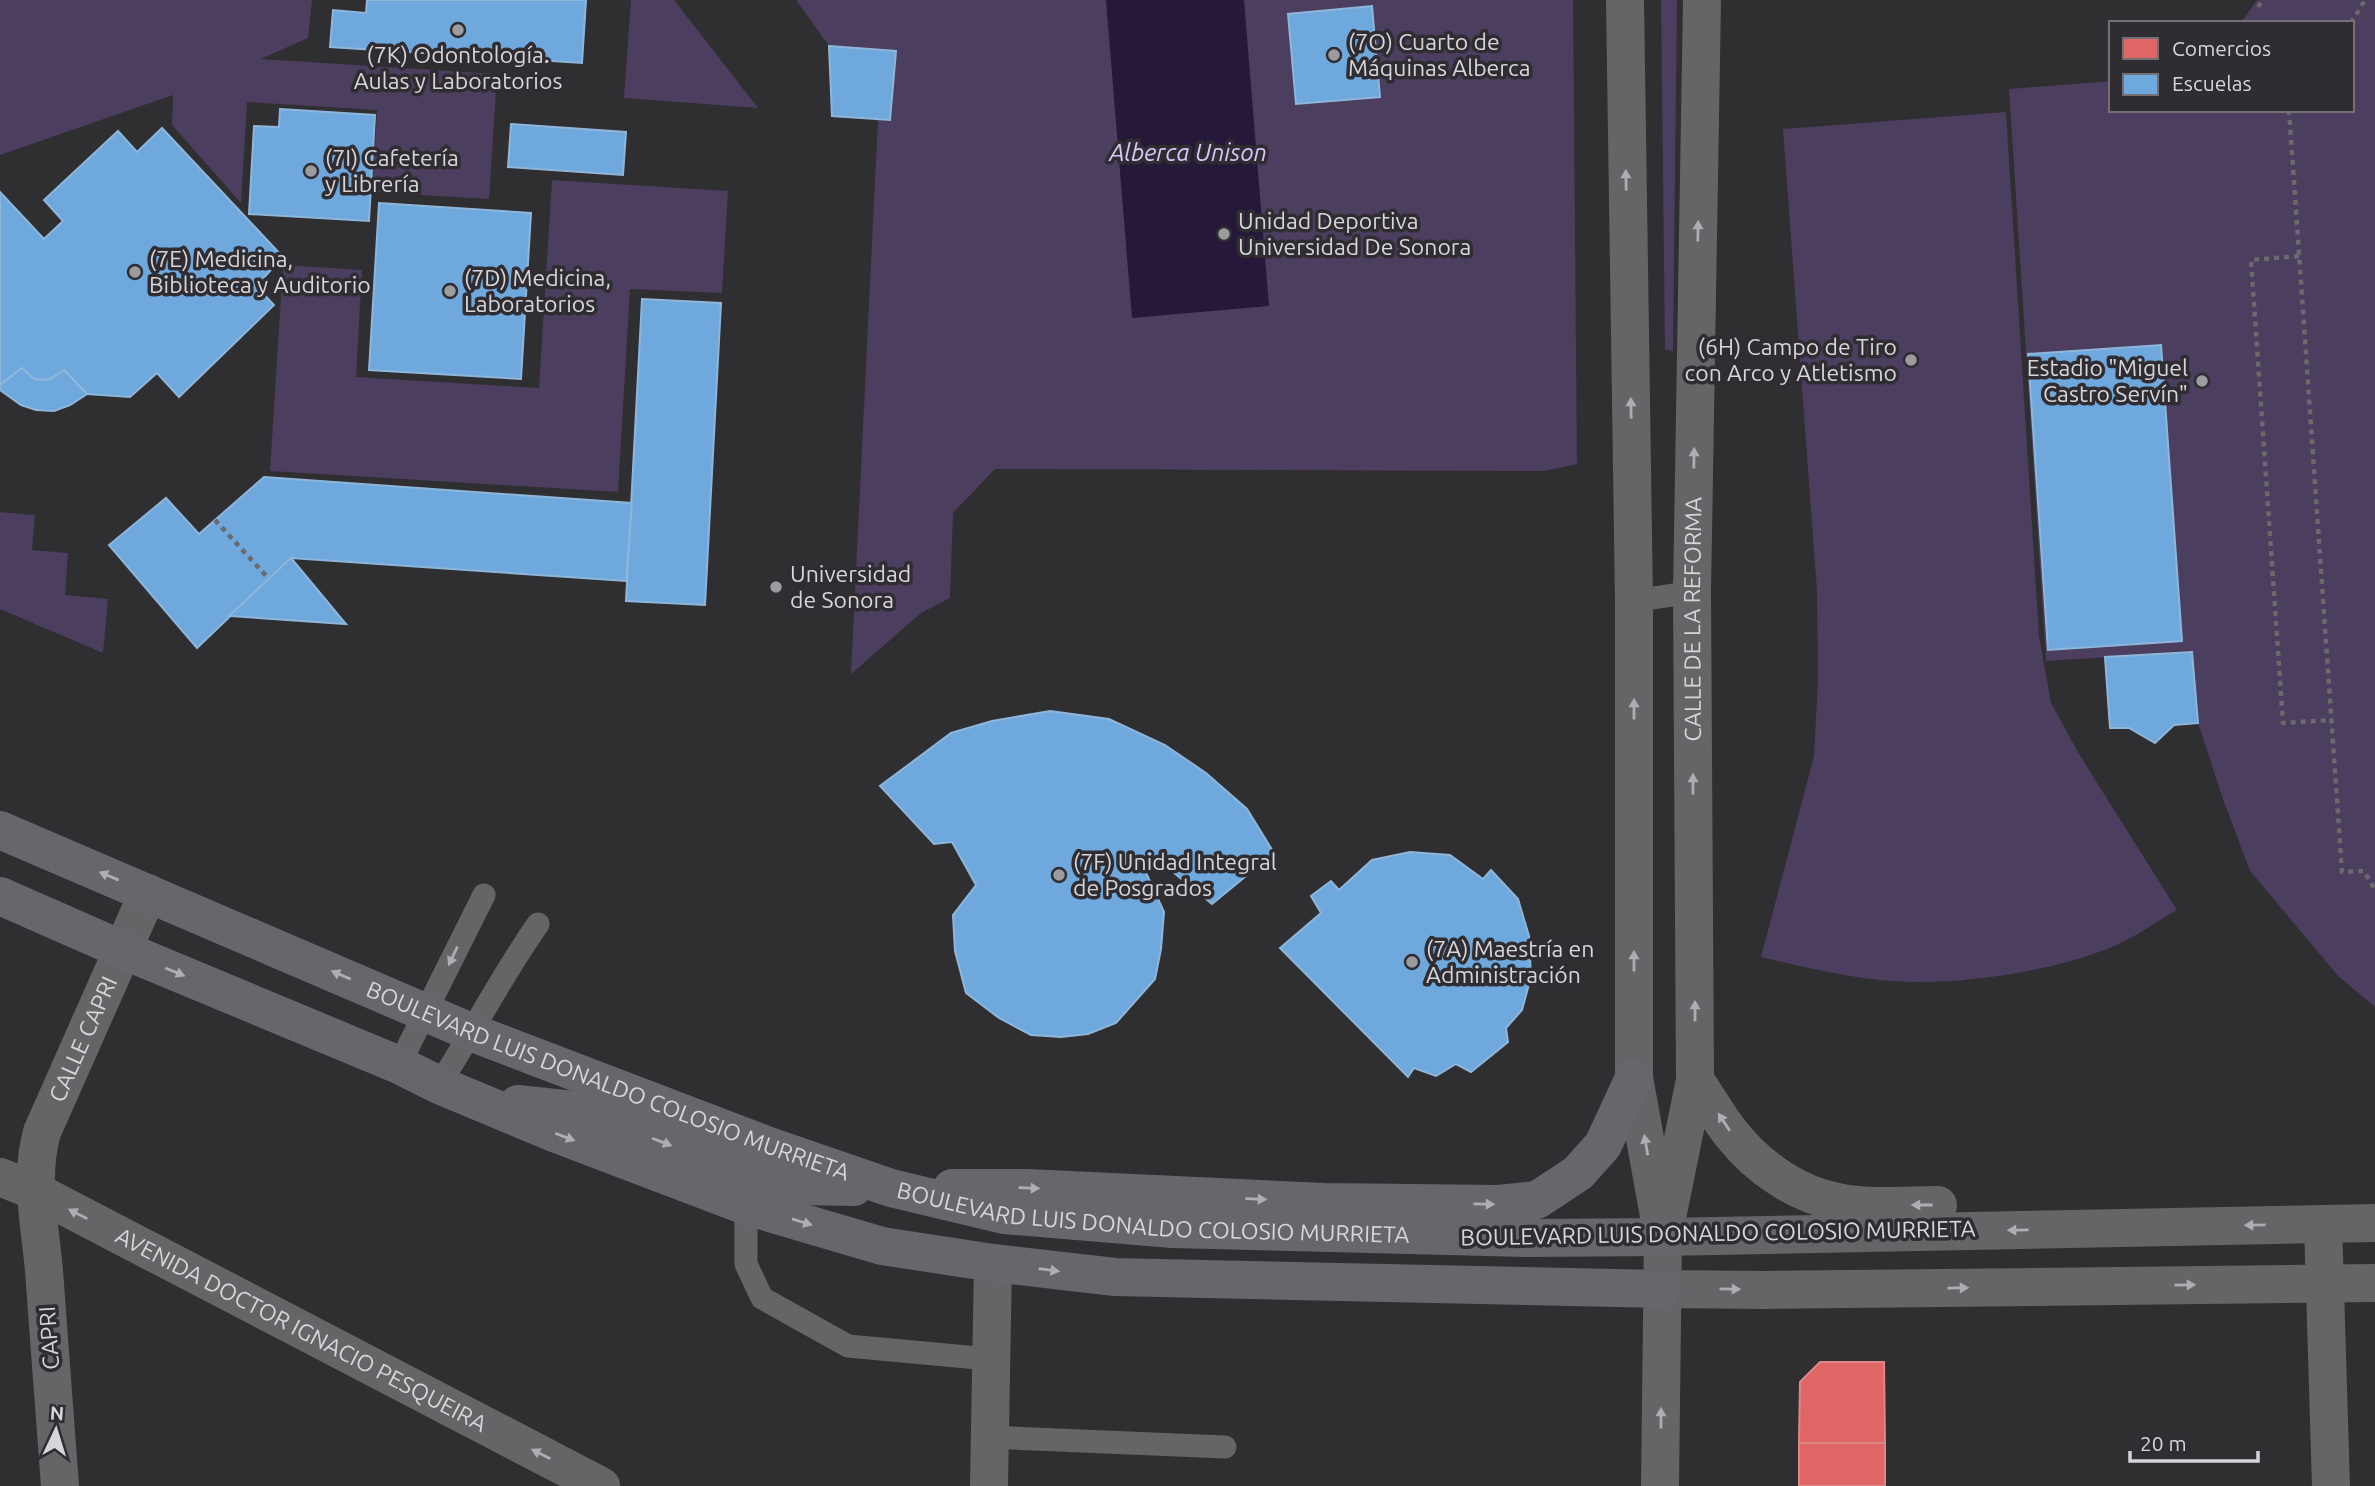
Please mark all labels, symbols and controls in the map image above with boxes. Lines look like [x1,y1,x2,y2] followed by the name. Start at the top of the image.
[2109,21,2354,112] legend
[450,22,466,38] marker: (7K) Odontología. Aulas y Laboratorios
[1348,29,1530,80] place label: (7O) Cuarto de Máquinas Alberca
[2172,36,2271,60] text: Comercios
[354,42,562,93] place label: (7K) Odontología. Aulas y Laboratorios
[1326,47,1342,63] marker: (7O) Cuarto de Máquinas Alberca
[2172,71,2252,95] text: Escuelas
[1108,139,1267,166] water label: Alberca Unison
[325,145,459,196] place label: (7I) Cafetería y Librería
[303,163,319,179] marker: (7I) Cafetería y Librería
[1621,169,1632,191] one-way arrow
[1238,208,1471,259] place label: Unidad Deportiva Universidad De Sonora
[1692,220,1704,242] one-way arrow
[1216,226,1232,242] marker: Unidad Deportiva Universidad De Sonora
[149,246,371,297] place label: (7E) Medicina, Biblioteca y Auditorio
[127,264,143,280] marker: (7E) Medicina, Biblioteca y Auditorio
[464,265,611,316] place label: (7D) Medicina, Laboratorios
[442,283,458,299] marker: (7D) Medicina, Laboratorios
[1685,334,1897,385] place label: (6H) Campo de Tiro con Arco y Atletismo
[1903,352,1919,368] marker: (6H) Campo de Tiro con Arco y Atletismo
[2027,355,2188,406] place label: Estadio "Miguel Castro Servín"
[2194,373,2210,389] marker: Estadio "Miguel Castro Servín"
[1626,397,1637,419] one-way arrow
[1688,447,1700,469] one-way arrow
[1679,497,1706,742] street label: CALLE DE LA REFORMA
[790,561,911,612] place label: Universidad de Sonora
[768,579,784,595] marker: Universidad de Sonora
[1628,698,1640,720] one-way arrow
[1687,773,1699,795] one-way arrow
[1073,849,1277,900] place label: (7F) Unidad Integral de Posgrados
[1051,867,1067,883] marker: (7F) Unidad Integral de Posgrados
[98,870,119,881] one-way arrow
[1426,936,1594,987] place label: (7A) Maestría en Administración
[447,946,459,966] one-way arrow
[1628,950,1640,972] one-way arrow
[1404,954,1420,970] marker: (7A) Maestría en Administración
[165,966,186,977] one-way arrow
[330,969,351,980] one-way arrow
[44,972,121,1106] street label: CALLE CAPRI
[363,976,853,1185] street label: BOULEVARD LUIS DONALDO COLOSIO MURRIETA
[1689,1000,1700,1022] one-way arrow
[1717,1113,1730,1132] one-way arrow
[555,1131,576,1142] one-way arrow
[1640,1134,1651,1156] one-way arrow
[651,1137,672,1148] one-way arrow
[895,1177,1410,1247] street label: BOULEVARD LUIS DONALDO COLOSIO MURRIETA
[1018,1183,1040,1194] one-way arrow
[1245,1194,1267,1205] one-way arrow
[1473,1198,1495,1210] one-way arrow
[1911,1199,1933,1211] one-way arrow
[68,1208,88,1219] one-way arrow
[1460,1216,1976,1249] street label: BOULEVARD LUIS DONALDO COLOSIO MURRIETA
[792,1218,813,1228] one-way arrow
[2243,1220,2265,1231] one-way arrow
[112,1222,491,1436] street label: AVENIDA DOCTOR IGNACIO PESQUEIRA
[2007,1224,2029,1236] one-way arrow
[1038,1264,1060,1275] one-way arrow
[2175,1279,2197,1291] one-way arrow
[1947,1282,1969,1294] one-way arrow
[1720,1283,1742,1295] one-way arrow
[34,1305,63,1371] street label: CAPRI
[21,1395,91,1465] north arrow
[49,1402,65,1425] text: N
[1655,1407,1667,1429] one-way arrow
[2130,1420,2258,1464] scale bar
[2140,1431,2187,1455] text: 20 m
[531,1449,551,1460] one-way arrow

